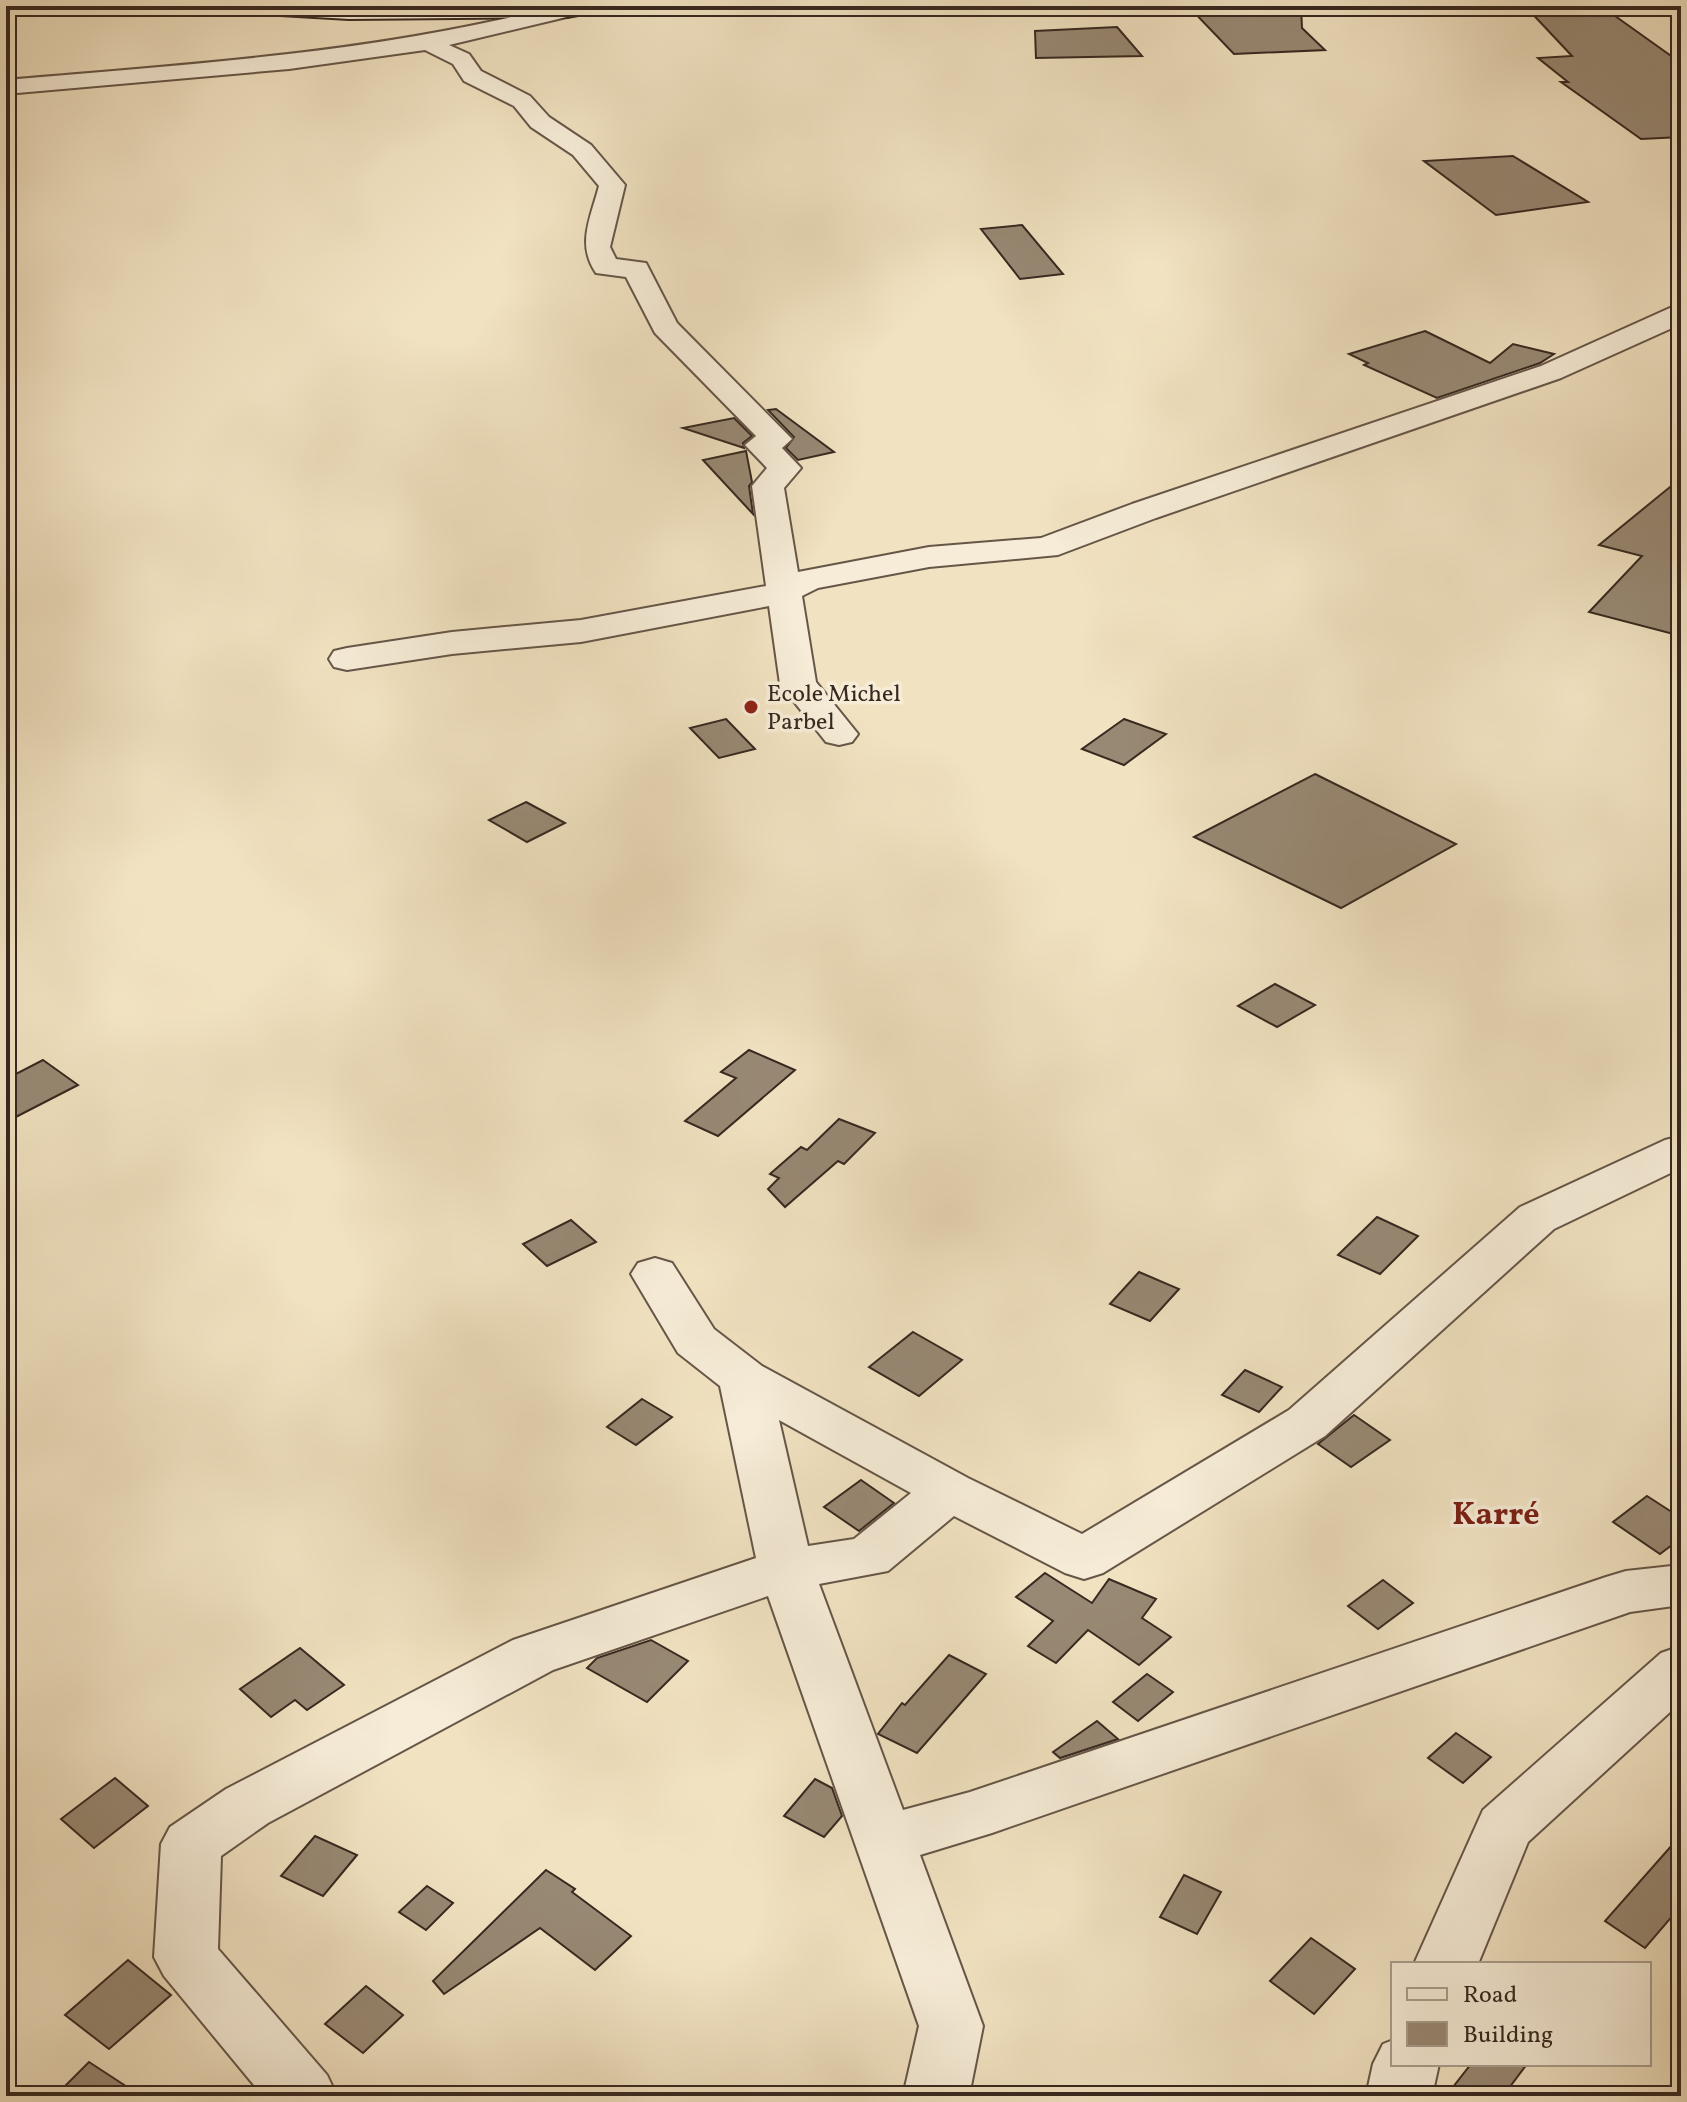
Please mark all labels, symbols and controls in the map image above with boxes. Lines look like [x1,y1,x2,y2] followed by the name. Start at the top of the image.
[767,678,901,740] place label: Ecole Michel Parbel
[742,698,760,716] marker: Ecole Michel Parbel
[1452,1494,1540,1538] district label: Karré
[1391,1962,1651,2066] legend
[1463,1979,1517,2013] text: Road
[1463,2019,1553,2053] text: Building

